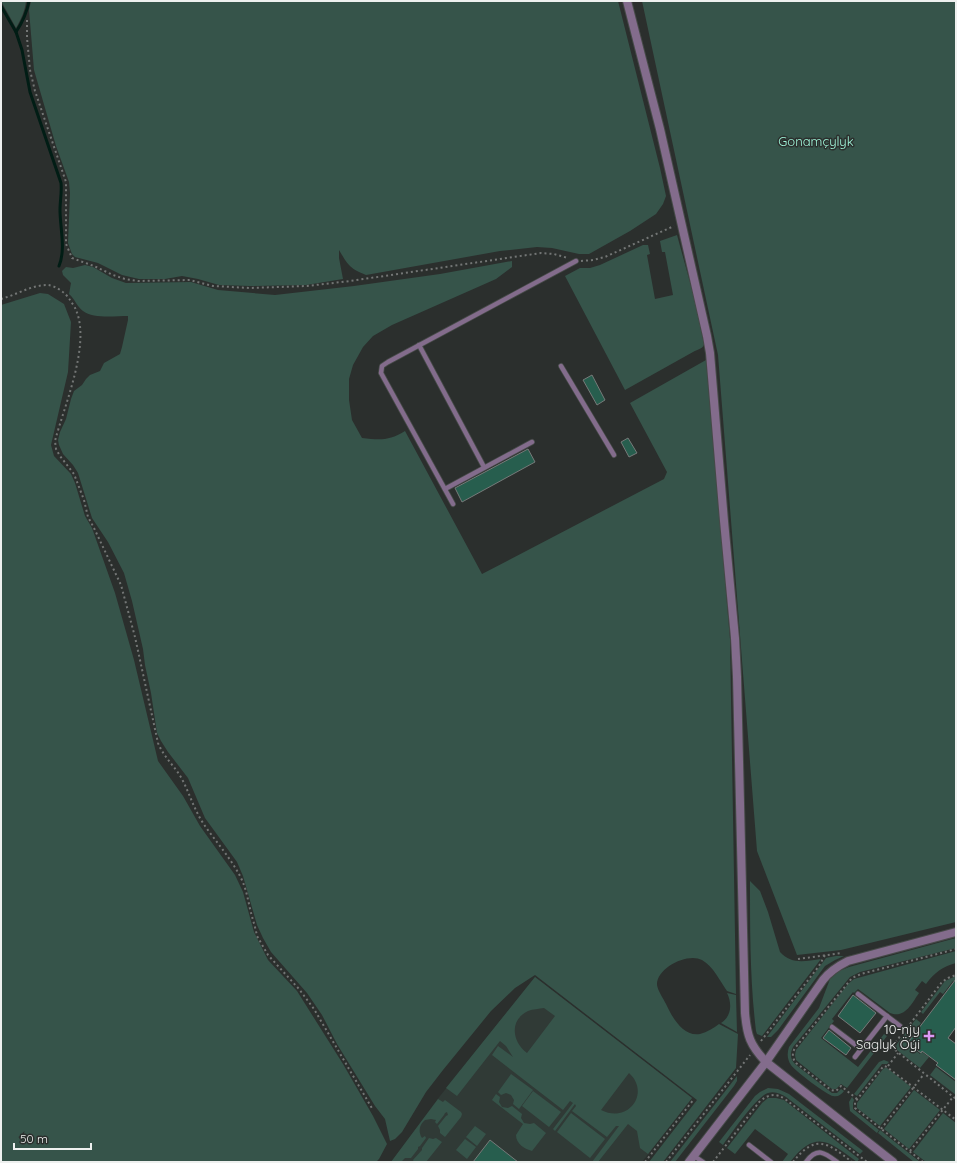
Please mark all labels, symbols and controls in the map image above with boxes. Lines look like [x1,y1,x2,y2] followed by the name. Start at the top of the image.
[778,133,854,149] park label: Gonamçylyk
[856,1021,920,1052] place label: 10-njy Saglyk Öýi
[923,1030,935,1042] marker: 10-njy Saglyk Öýi
[14,1125,91,1151] scale bar
[20,1131,48,1146] text: 50 m

